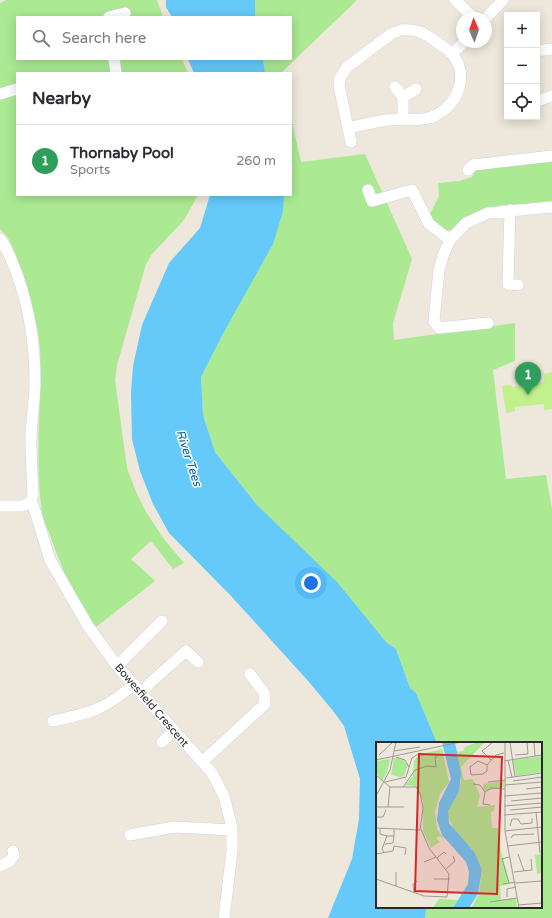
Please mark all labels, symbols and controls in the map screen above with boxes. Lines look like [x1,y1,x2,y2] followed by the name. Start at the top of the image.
[456,12,492,48] north arrow
[504,12,540,120] map controls
[504,12,540,48] button: +
[16,16,292,60] search box
[30,27,52,49] icon: search
[62,29,146,47] text: Search here
[504,48,540,84] button: −
[504,84,540,120] button: locate
[32,88,91,109] text: Nearby
[70,144,174,162] text: Thornaby Pool
[41,153,49,169] text: 1
[236,153,276,169] text: 260 m
[70,162,110,178] text: Sports
[515,362,541,395] pin: 1
[173,428,205,489] water label: River Tees
[301,573,321,593] your location
[112,661,191,750] street label: Bowesfield Crescent
[376,742,542,908] inset map

